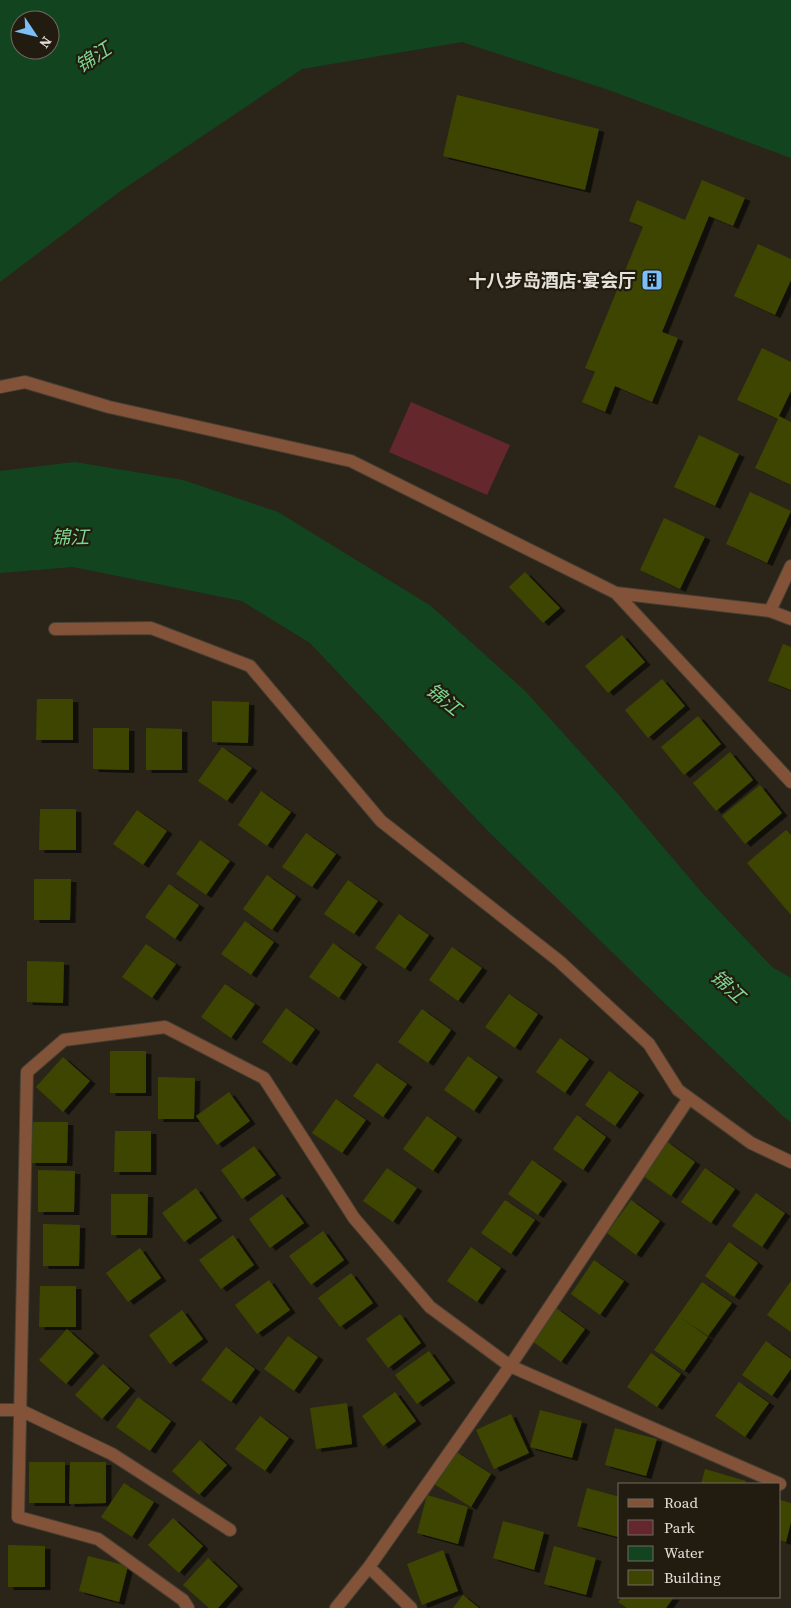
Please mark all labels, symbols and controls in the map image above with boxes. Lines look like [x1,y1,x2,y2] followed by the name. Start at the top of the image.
[10,10,60,60] north arrow
[35,33,57,52] text: N
[70,35,118,78] water label: 锦江
[469,268,636,293] place label: 十八步岛酒店·宴会厅
[640,268,664,292] building icon: 十八步岛酒店·宴会厅
[51,524,91,550] water label: 锦江
[421,677,468,722] water label: 锦江
[705,964,752,1010] water label: 锦江
[618,1483,781,1598] legend
[664,1492,698,1513] text: Road
[664,1517,696,1538] text: Park
[664,1542,705,1563] text: Water
[664,1567,721,1588] text: Building

